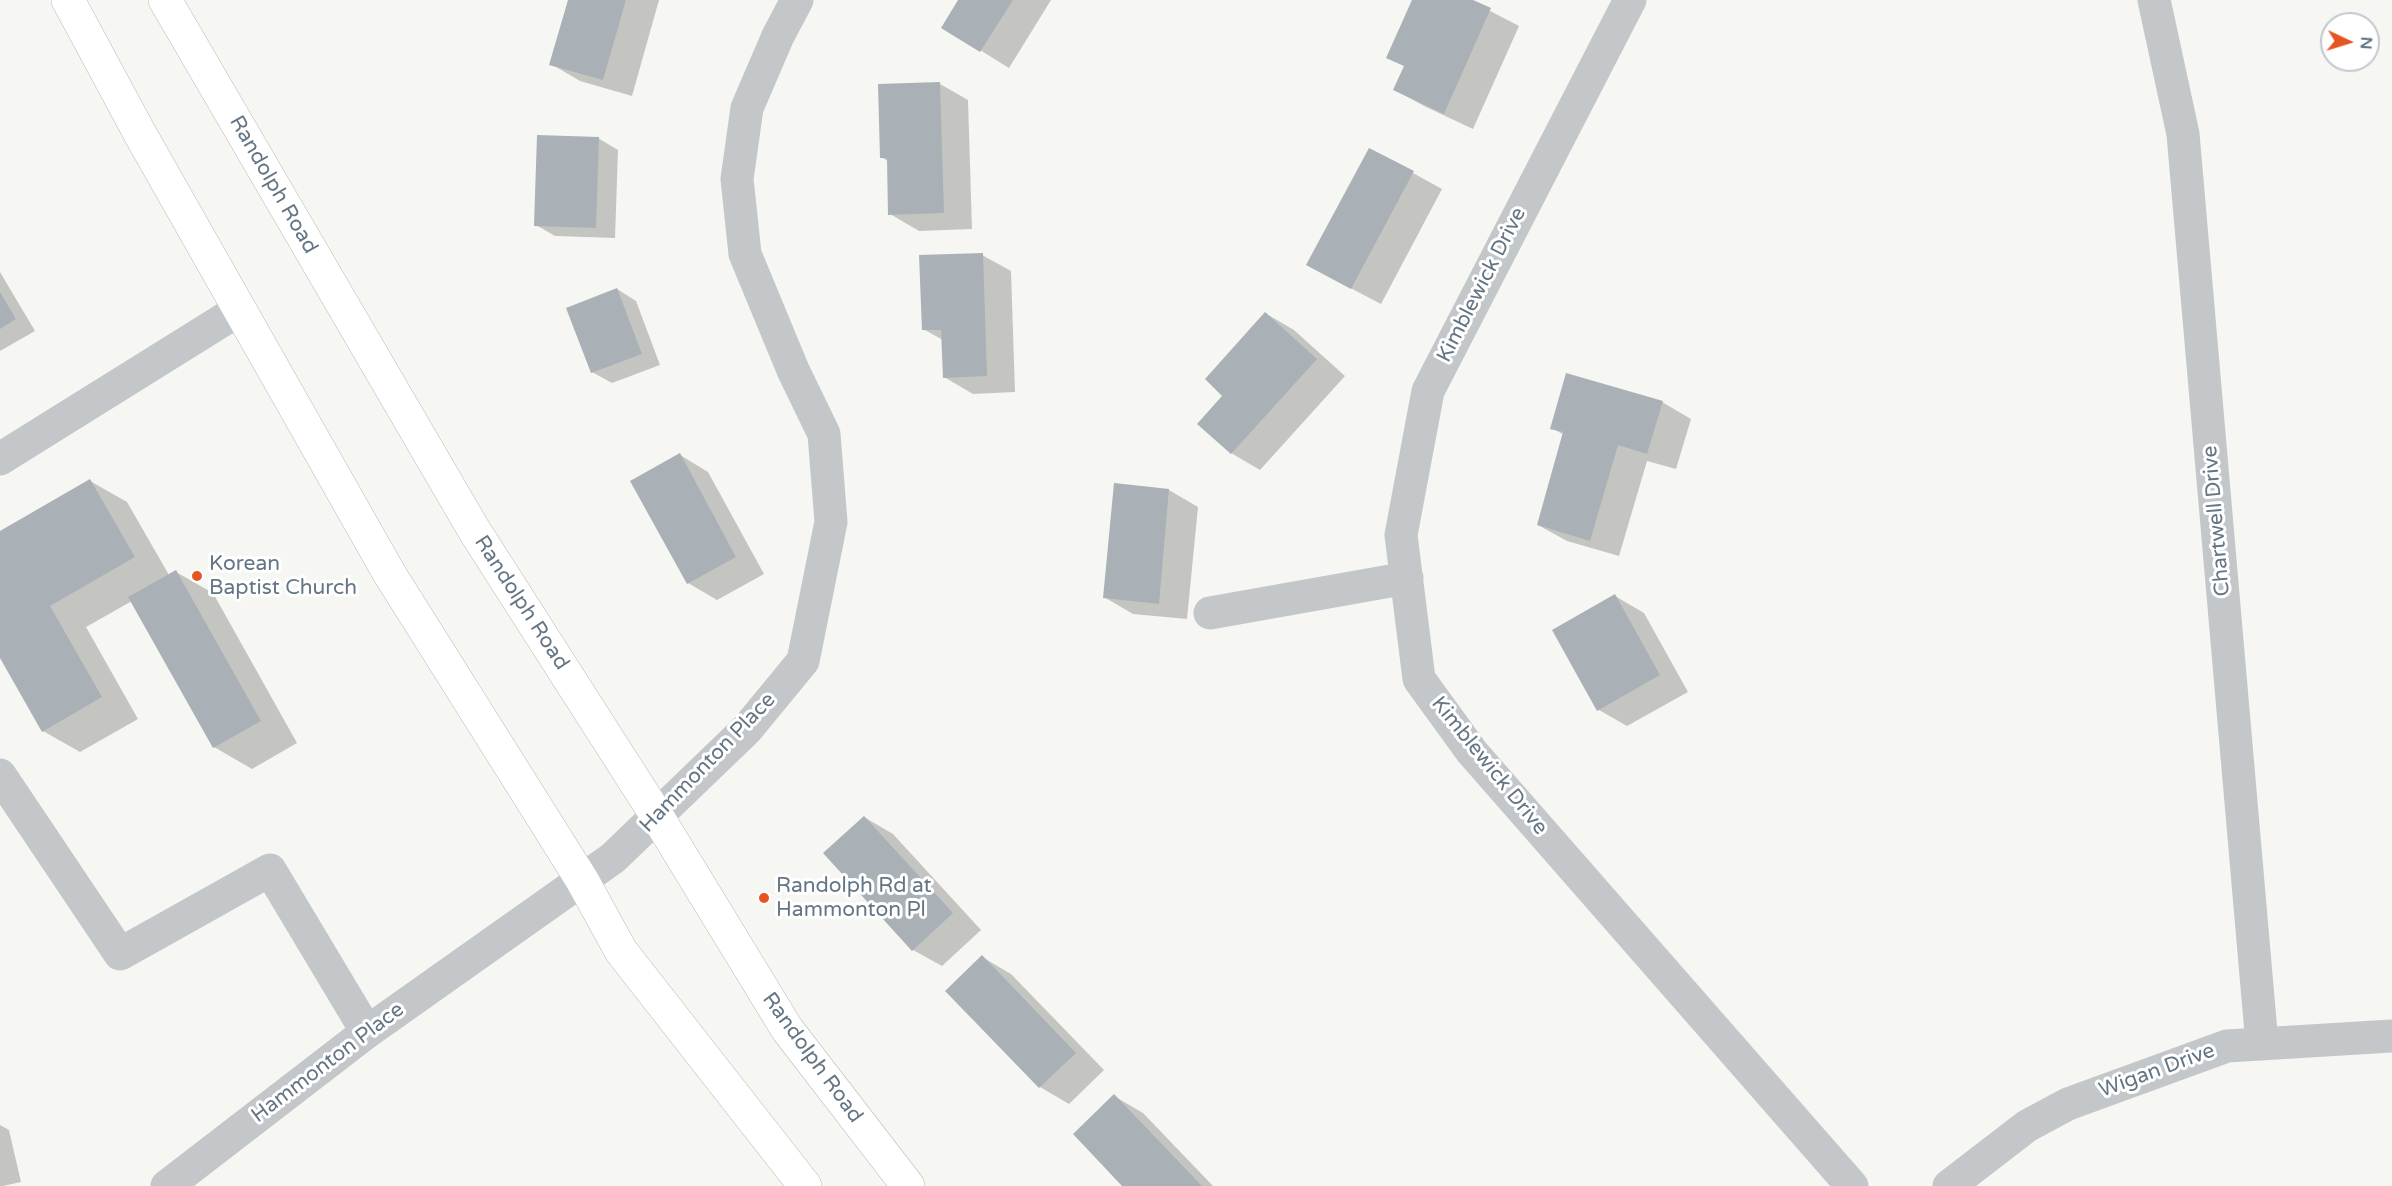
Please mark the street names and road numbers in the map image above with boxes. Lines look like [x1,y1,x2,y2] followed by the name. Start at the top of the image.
[223,112,323,258] street label: Randolph Road
[1432,203,1532,367] street label: Kimblewick Drive
[2198,445,2236,597] street label: Chartwell Drive
[468,531,574,675] street label: Randolph Road
[635,688,781,838] street label: Hammonton Place
[1426,692,1552,840] street label: Kimblewick Drive
[756,988,868,1128] street label: Randolph Road
[247,997,409,1129] street label: Hammonton Place
[2096,1038,2218,1104] street label: Wigan Drive

